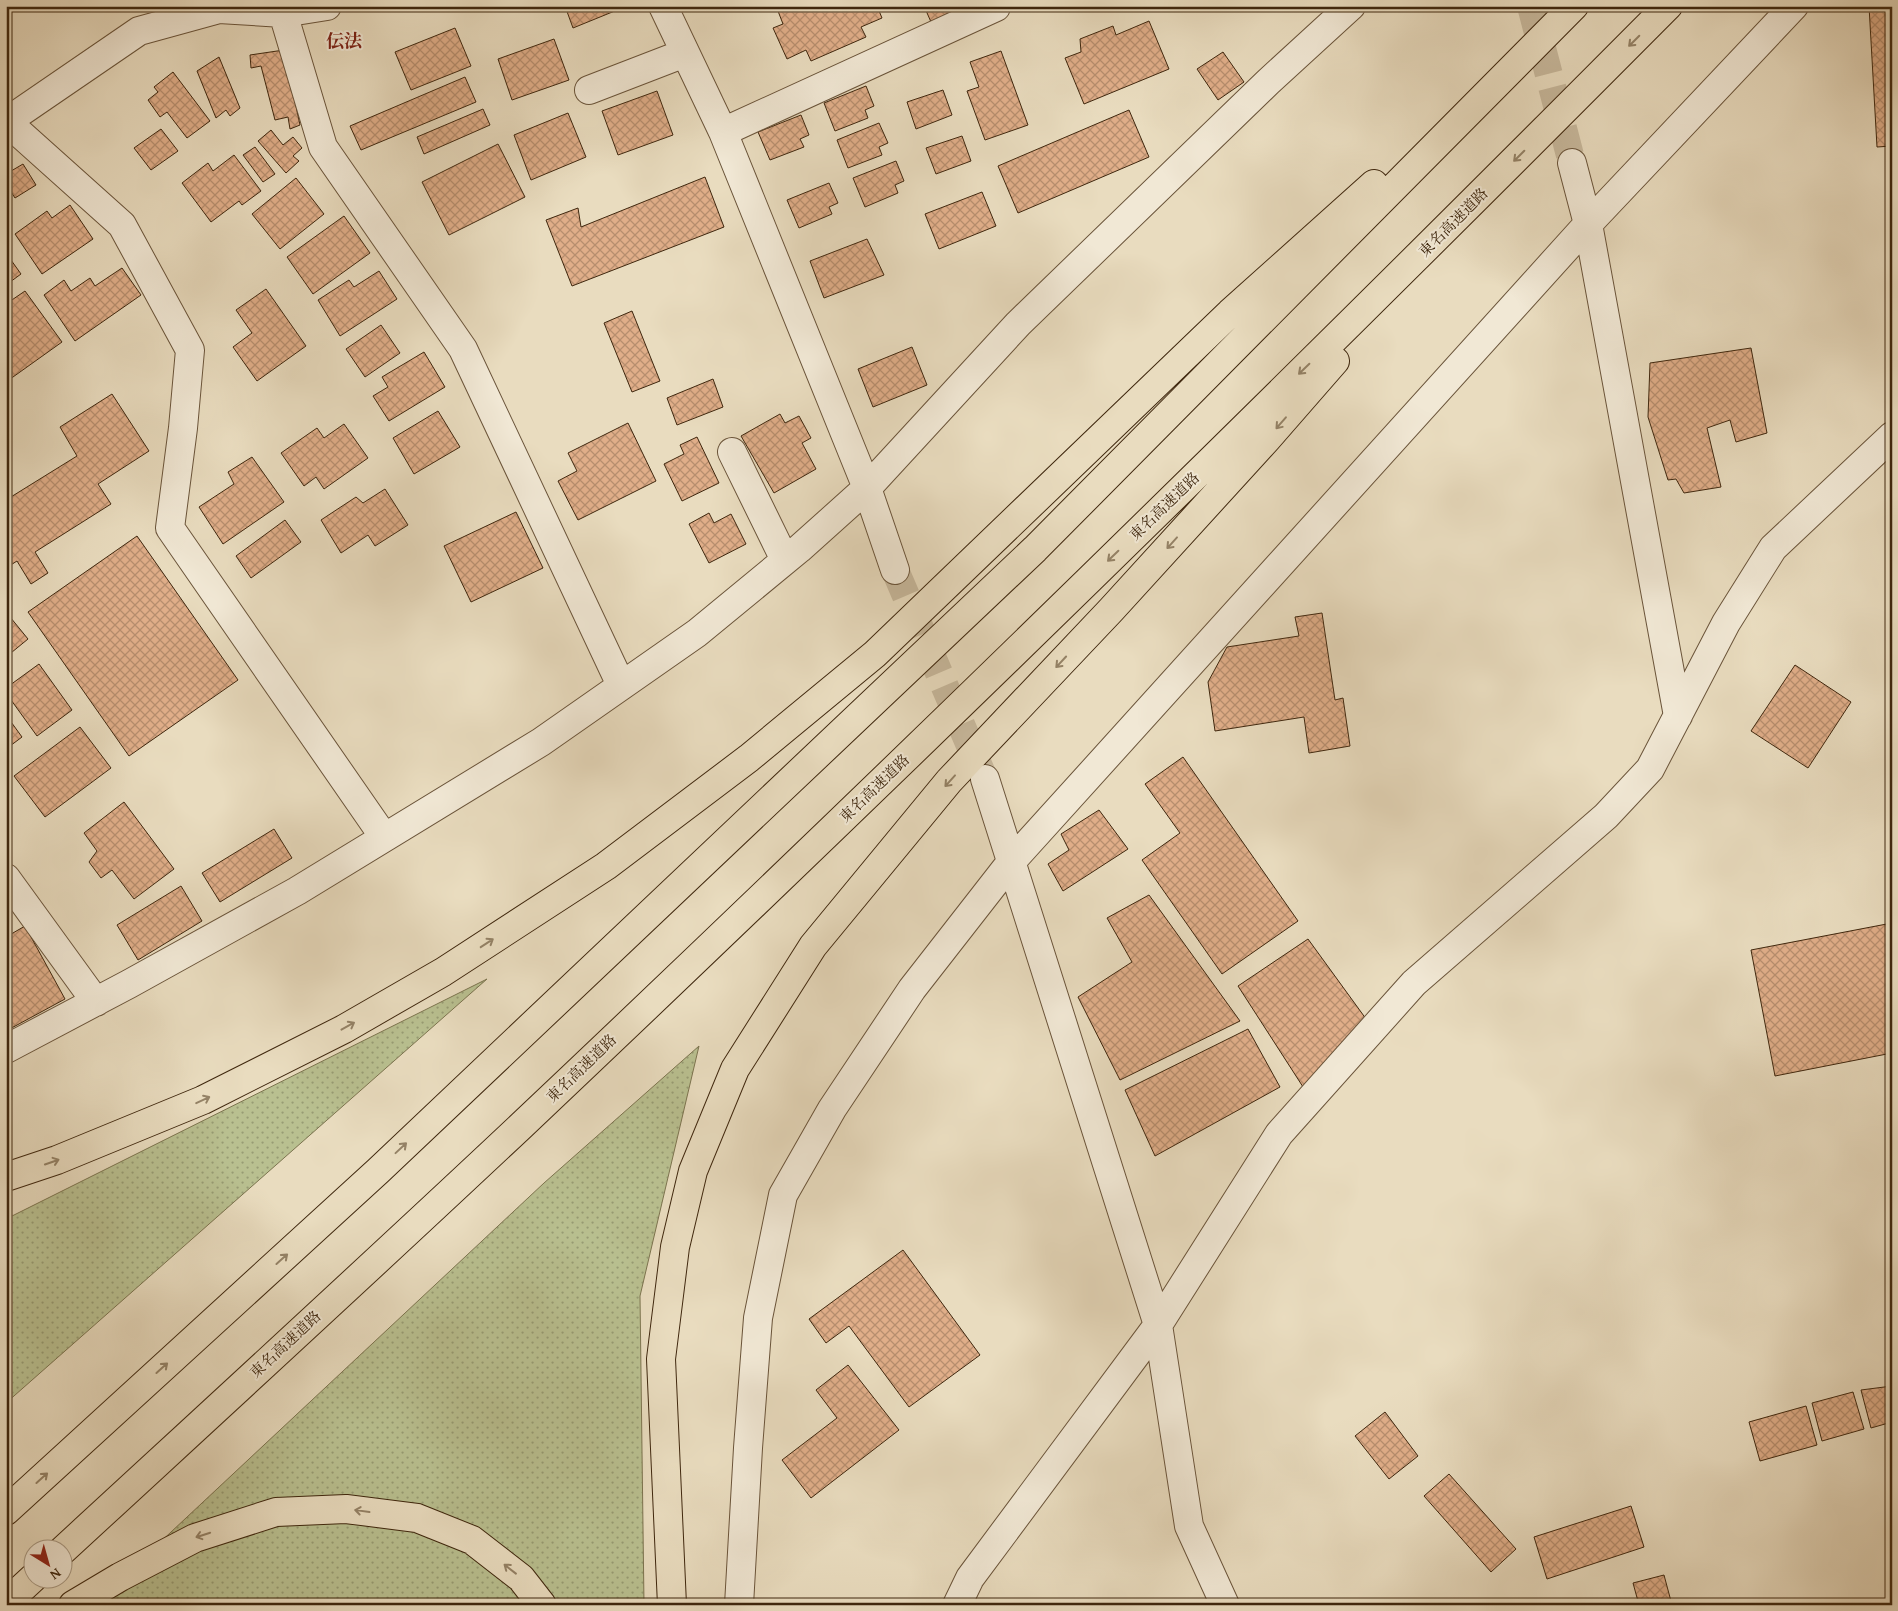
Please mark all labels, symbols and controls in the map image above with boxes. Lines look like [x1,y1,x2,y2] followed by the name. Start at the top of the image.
[326,27,362,54] district label: 伝法
[1627,35,1640,47] one-way arrow
[1513,150,1525,162] one-way arrow
[1414,183,1492,261] street label: 東名高速道路
[1298,362,1310,375] one-way arrow
[1276,416,1287,429] one-way arrow
[1124,467,1204,545] street label: 東名高速道路
[1166,537,1178,550] one-way arrow
[1107,550,1119,562] one-way arrow
[1055,656,1067,669] one-way arrow
[834,749,914,827] street label: 東名高速道路
[944,774,956,787] one-way arrow
[480,938,494,949] one-way arrow
[340,1021,354,1031] one-way arrow
[541,1029,621,1107] street label: 東名高速道路
[195,1094,210,1104] one-way arrow
[395,1142,408,1154] one-way arrow
[44,1157,60,1166] one-way arrow
[275,1253,288,1264] one-way arrow
[245,1306,325,1382] street label: 東名高速道路
[156,1362,168,1374] one-way arrow
[36,1472,49,1484] one-way arrow
[354,1506,370,1516] one-way arrow
[195,1531,211,1541] one-way arrow
[22,1538,72,1588] north arrow
[46,1564,66,1586] text: N
[503,1564,517,1574] one-way arrow

